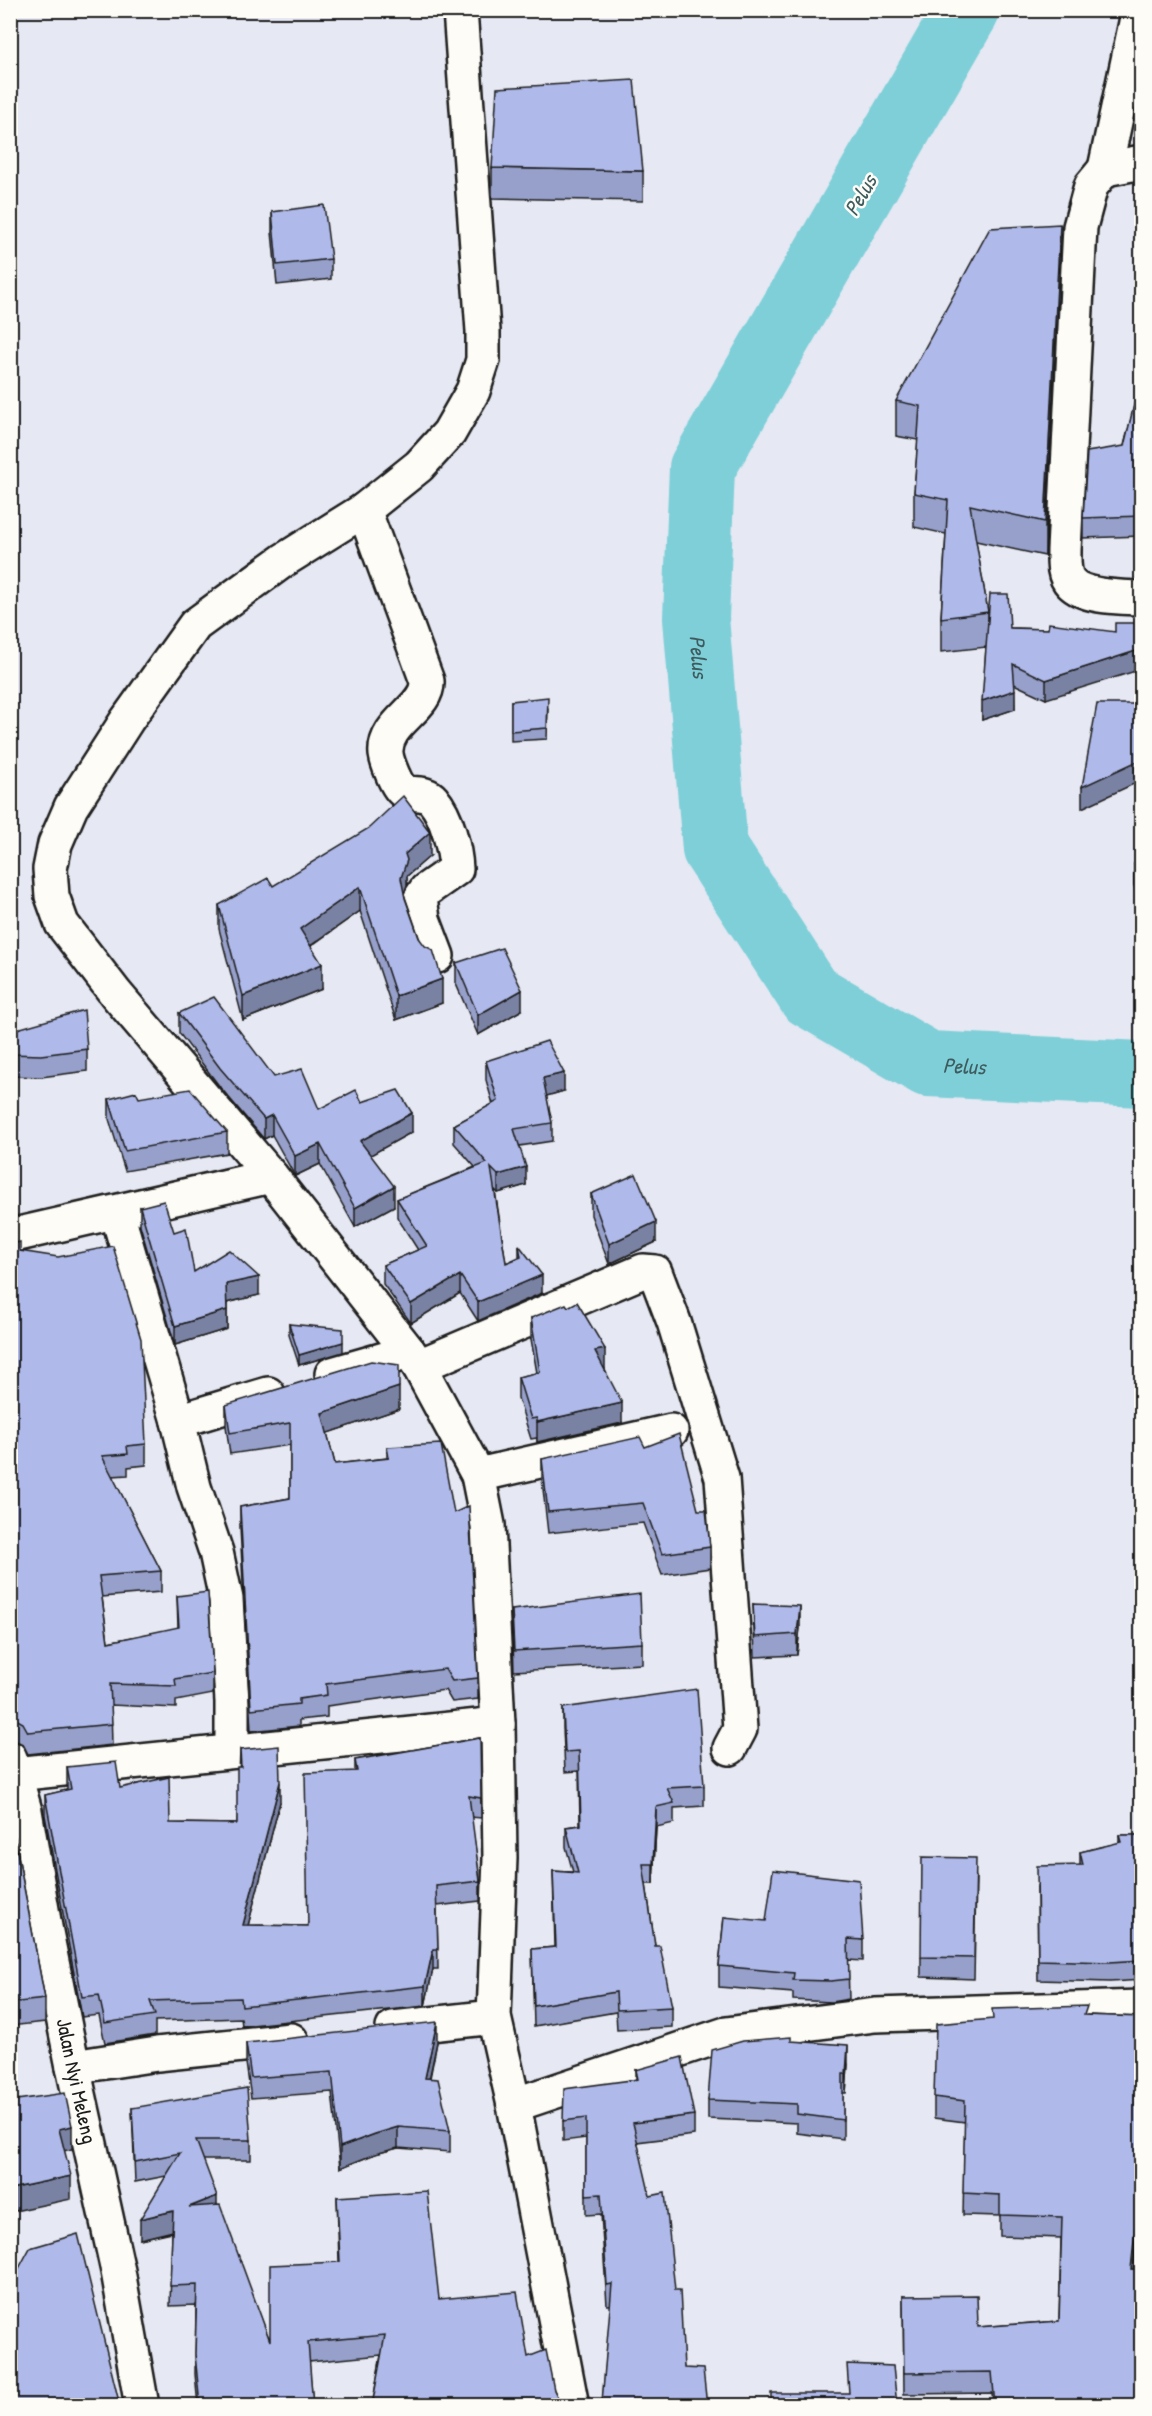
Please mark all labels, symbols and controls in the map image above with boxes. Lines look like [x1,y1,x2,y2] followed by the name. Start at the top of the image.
[836,167,885,221] water label: Pelus
[682,634,716,682] water label: Pelus
[942,1050,988,1082] water label: Pelus
[50,2016,104,2146] street label: Jalan Nyi Meleng

